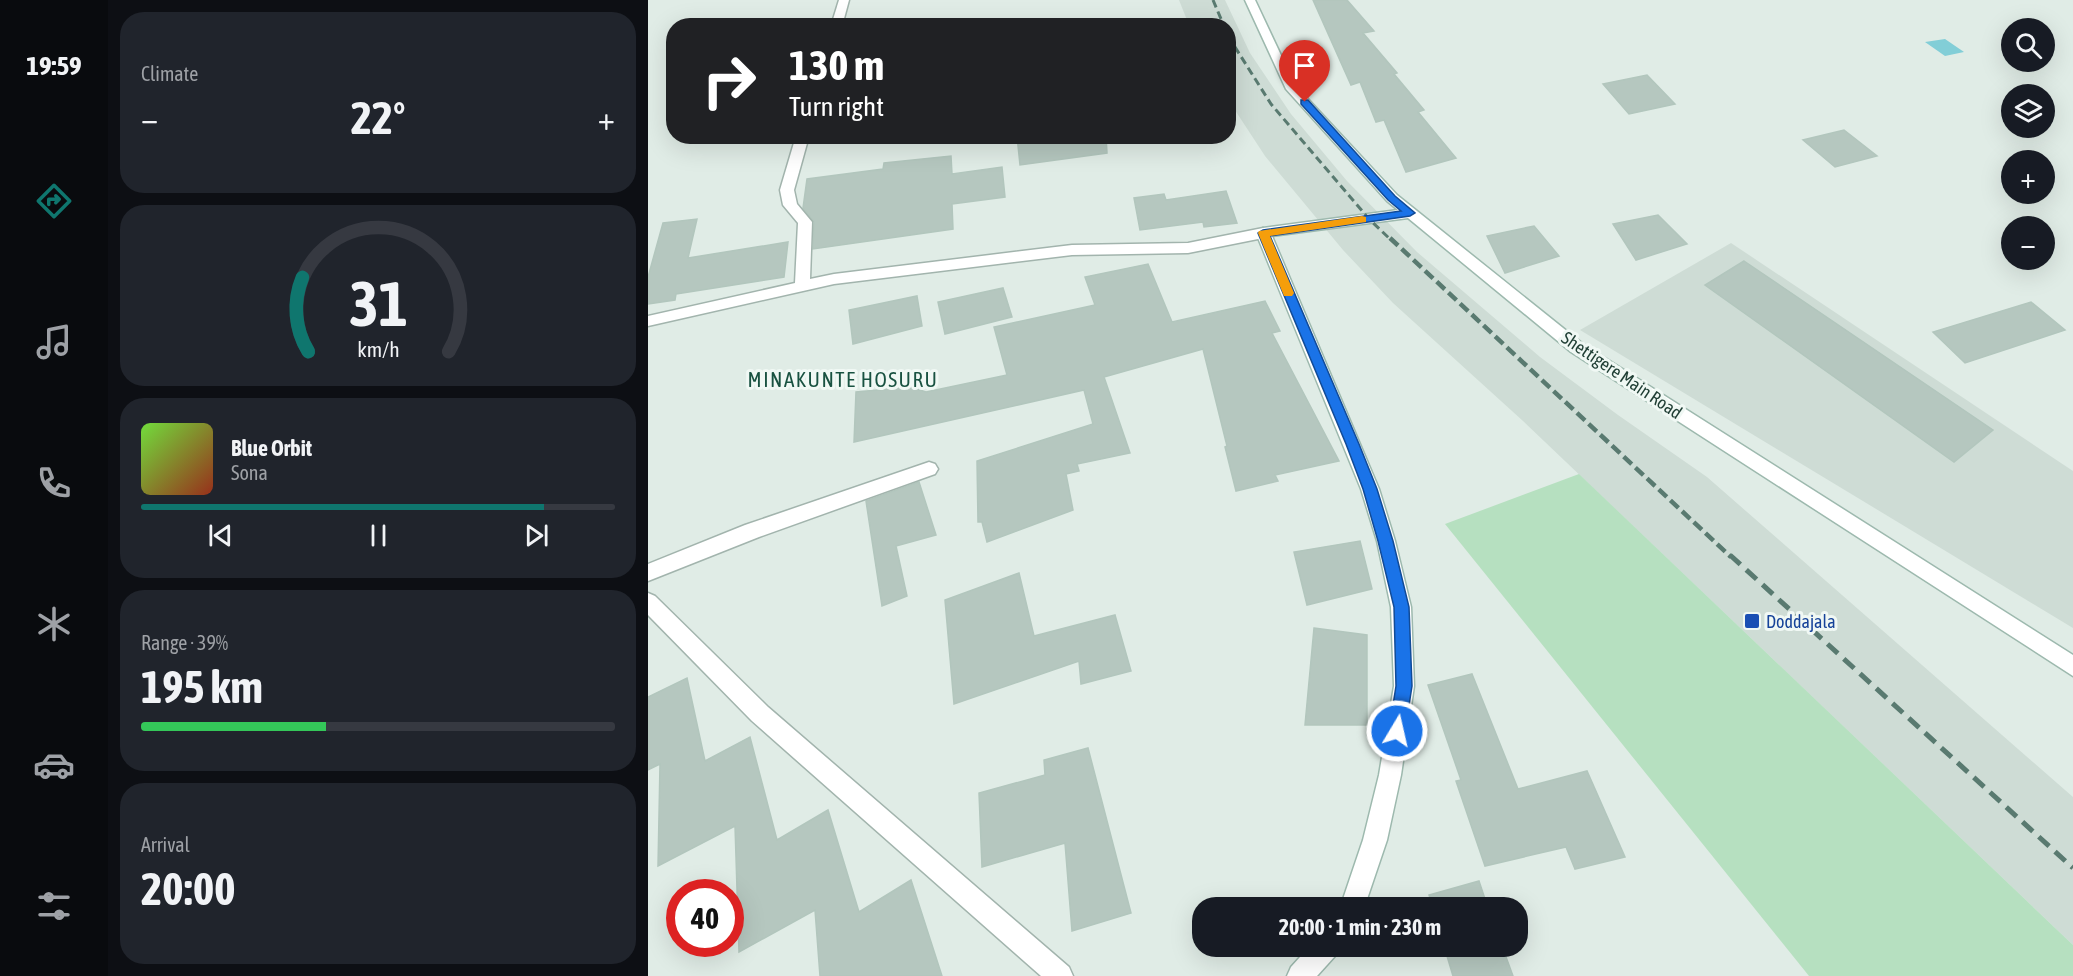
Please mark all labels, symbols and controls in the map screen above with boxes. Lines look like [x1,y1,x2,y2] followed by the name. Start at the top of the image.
[2001,18,2055,270] map controls
[2001,18,2055,72] button: search
[1279,40,1330,102] pin
[789,41,884,89] text: 130 m
[690,42,768,120] icon: right
[1288,49,1321,82] icon: arrive
[26,50,82,81] text: 19:59
[141,62,198,85] text: Climate
[2001,84,2055,138] button: layers
[789,91,884,122] text: Turn right
[351,92,405,144] text: 22°
[141,99,158,137] text: −
[598,99,615,137] text: +
[2001,150,2055,204] button: +
[33,180,75,222] icon: directions
[2001,216,2055,270] button: −
[349,268,407,339] text: 31
[33,321,75,363] icon: music
[1558,327,1686,423] street label: Shettigere Main Road
[357,338,399,363] text: km/h
[748,367,938,391] district label: MINAKUNTE HOSURU
[231,435,312,461] text: Blue Orbit
[231,461,268,484] text: Sona
[33,462,75,504] icon: phone
[204,519,237,552] icon: previous
[362,519,395,552] icon: pause
[520,519,553,552] icon: next
[33,603,75,645] icon: climate
[1766,611,1836,632] place label: Doddajala
[1743,612,1761,630] marker: Doddajala
[141,631,228,654] text: Range · 39%
[141,661,263,713] text: 195 km
[1365,699,1429,763] position arrow
[33,744,75,786] icon: car
[141,833,190,856] text: Arrival
[141,863,235,915] text: 20:00
[666,879,744,957] speed limit sign: 40
[33,885,75,927] icon: filters
[1279,914,1441,940] text: 20:00 · 1 min · 230 m

